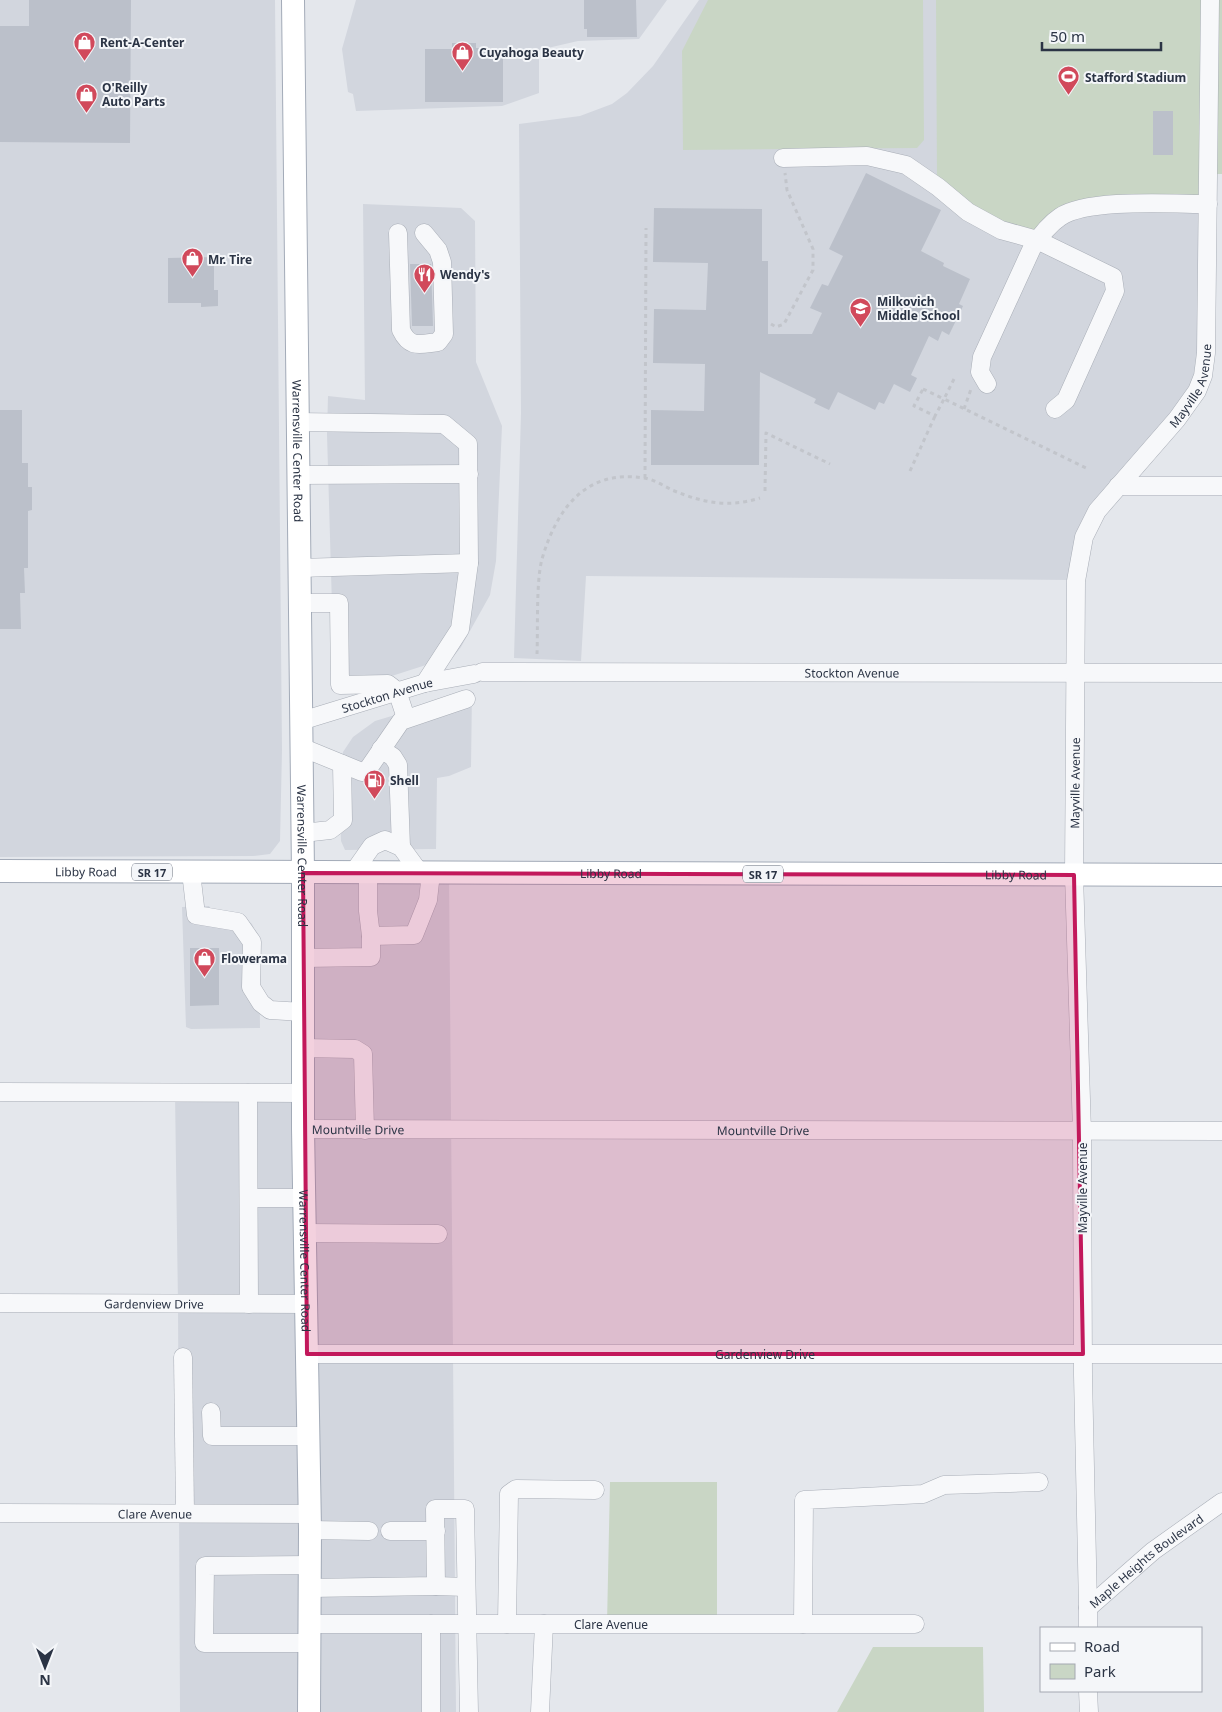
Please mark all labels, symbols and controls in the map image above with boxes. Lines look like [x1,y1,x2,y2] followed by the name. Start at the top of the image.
[1042,20,1161,52] scale bar
[1050,26,1085,46] text: 50 m
[72,30,96,61] shop icon: Rent-A-Center
[100,34,185,51] place label: Rent-A-Center
[451,40,475,71] shop icon: Cuyahoga Beauty
[479,44,584,61] place label: Cuyahoga Beauty
[1057,65,1081,96] sports icon: Stafford Stadium
[1085,69,1186,86] place label: Stafford Stadium
[102,79,165,110] place label: O'Reilly Auto Parts
[74,82,98,113] shop icon: O'Reilly Auto Parts
[180,247,204,278] shop icon: Mr. Tire
[208,251,252,268] place label: Mr. Tire
[412,262,436,293] restaurant icon: Wendy's
[440,266,490,283] place label: Wendy's
[877,293,960,324] place label: Milkovich Middle School
[849,296,873,327] school or university icon: Milkovich Middle School
[1165,344,1215,431] street label: Mayville Avenue
[289,380,307,522] street label: Warrensville Center Road
[805,664,900,681] street label: Stockton Avenue
[339,673,434,717] street label: Stockton Avenue
[1066,737,1083,829] street label: Mayville Avenue
[362,768,386,799] fuel station icon: Shell
[390,772,419,789] place label: Shell
[293,785,312,927] street label: Warrensville Center Road
[55,863,117,880] street label: Libby Road
[132,864,172,880] road number: SR 17
[580,864,642,882] street label: Libby Road
[743,866,783,882] road number: SR 17
[985,866,1047,883] street label: Libby Road
[193,946,217,977] shop icon: Flowerama
[221,950,287,967] place label: Flowerama
[312,1121,404,1138] street label: Mountville Drive
[717,1121,809,1139] street label: Mountville Drive
[1074,1142,1091,1234] street label: Mayville Avenue
[296,1190,315,1332] street label: Warrensville Center Road
[104,1295,204,1312] street label: Gardenview Drive
[715,1346,815,1363] street label: Gardenview Drive
[118,1505,192,1522] street label: Clare Avenue
[1085,1510,1206,1612] street label: Maple Heights Boulevard
[574,1616,648,1633] street label: Clare Avenue
[1040,1627,1202,1692] legend
[1084,1636,1120,1656] text: Road
[20,1642,70,1692] north arrow
[1084,1661,1116,1681] text: Park
[39,1671,51,1690] text: N

